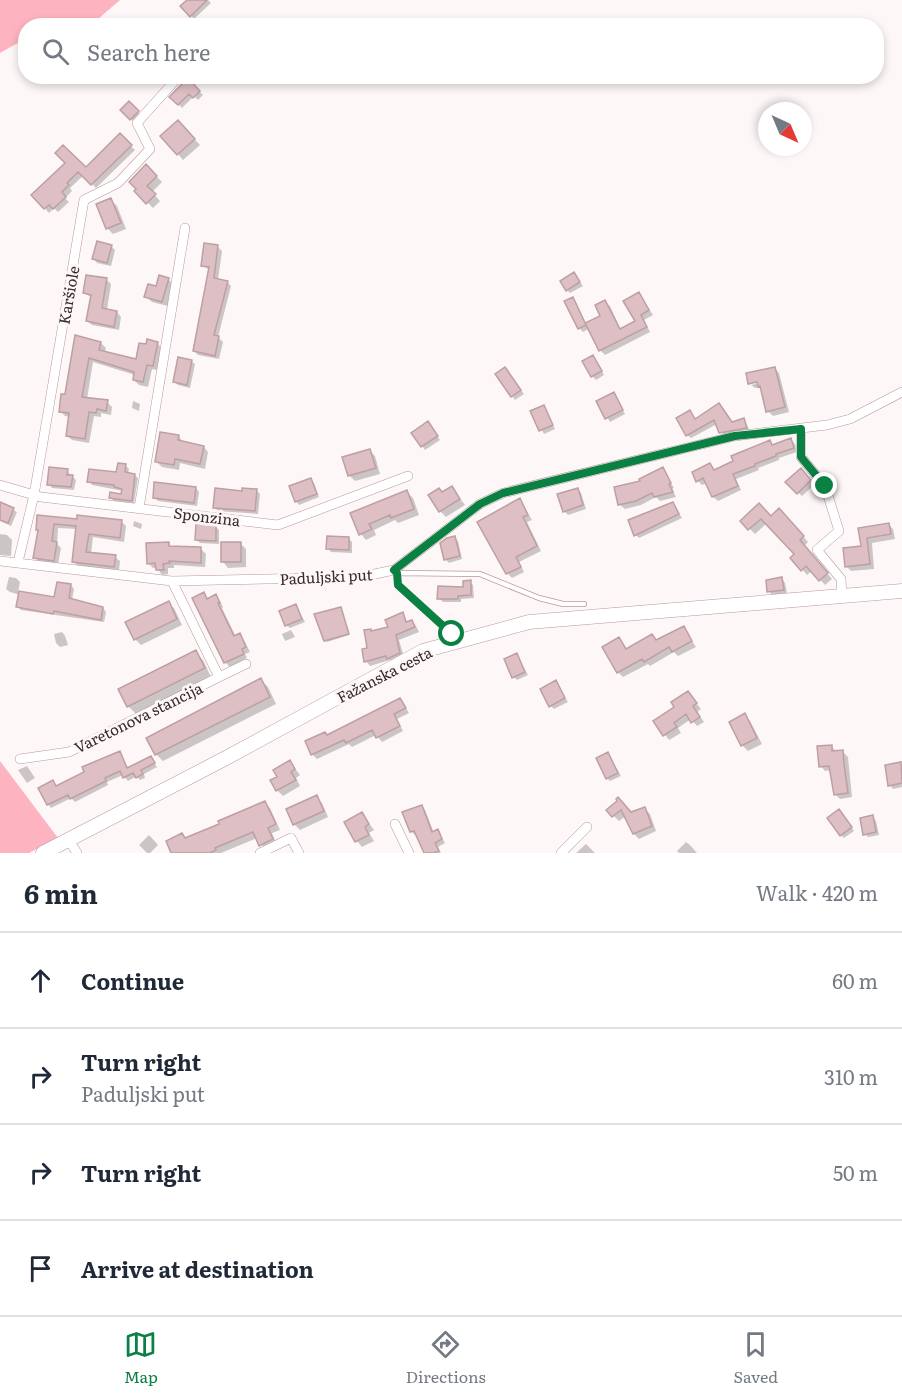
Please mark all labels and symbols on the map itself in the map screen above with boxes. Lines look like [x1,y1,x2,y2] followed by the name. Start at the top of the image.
[758,102,812,156] north arrow
[52,264,84,326] street label: Karšiole
[811,472,837,498] route end
[172,500,243,532] street label: Sponzina
[279,562,373,590] street label: Paduljski put
[438,620,464,646] route start
[332,640,437,708] street label: Fažanska cesta
[70,675,207,758] street label: Varetonova stancija

